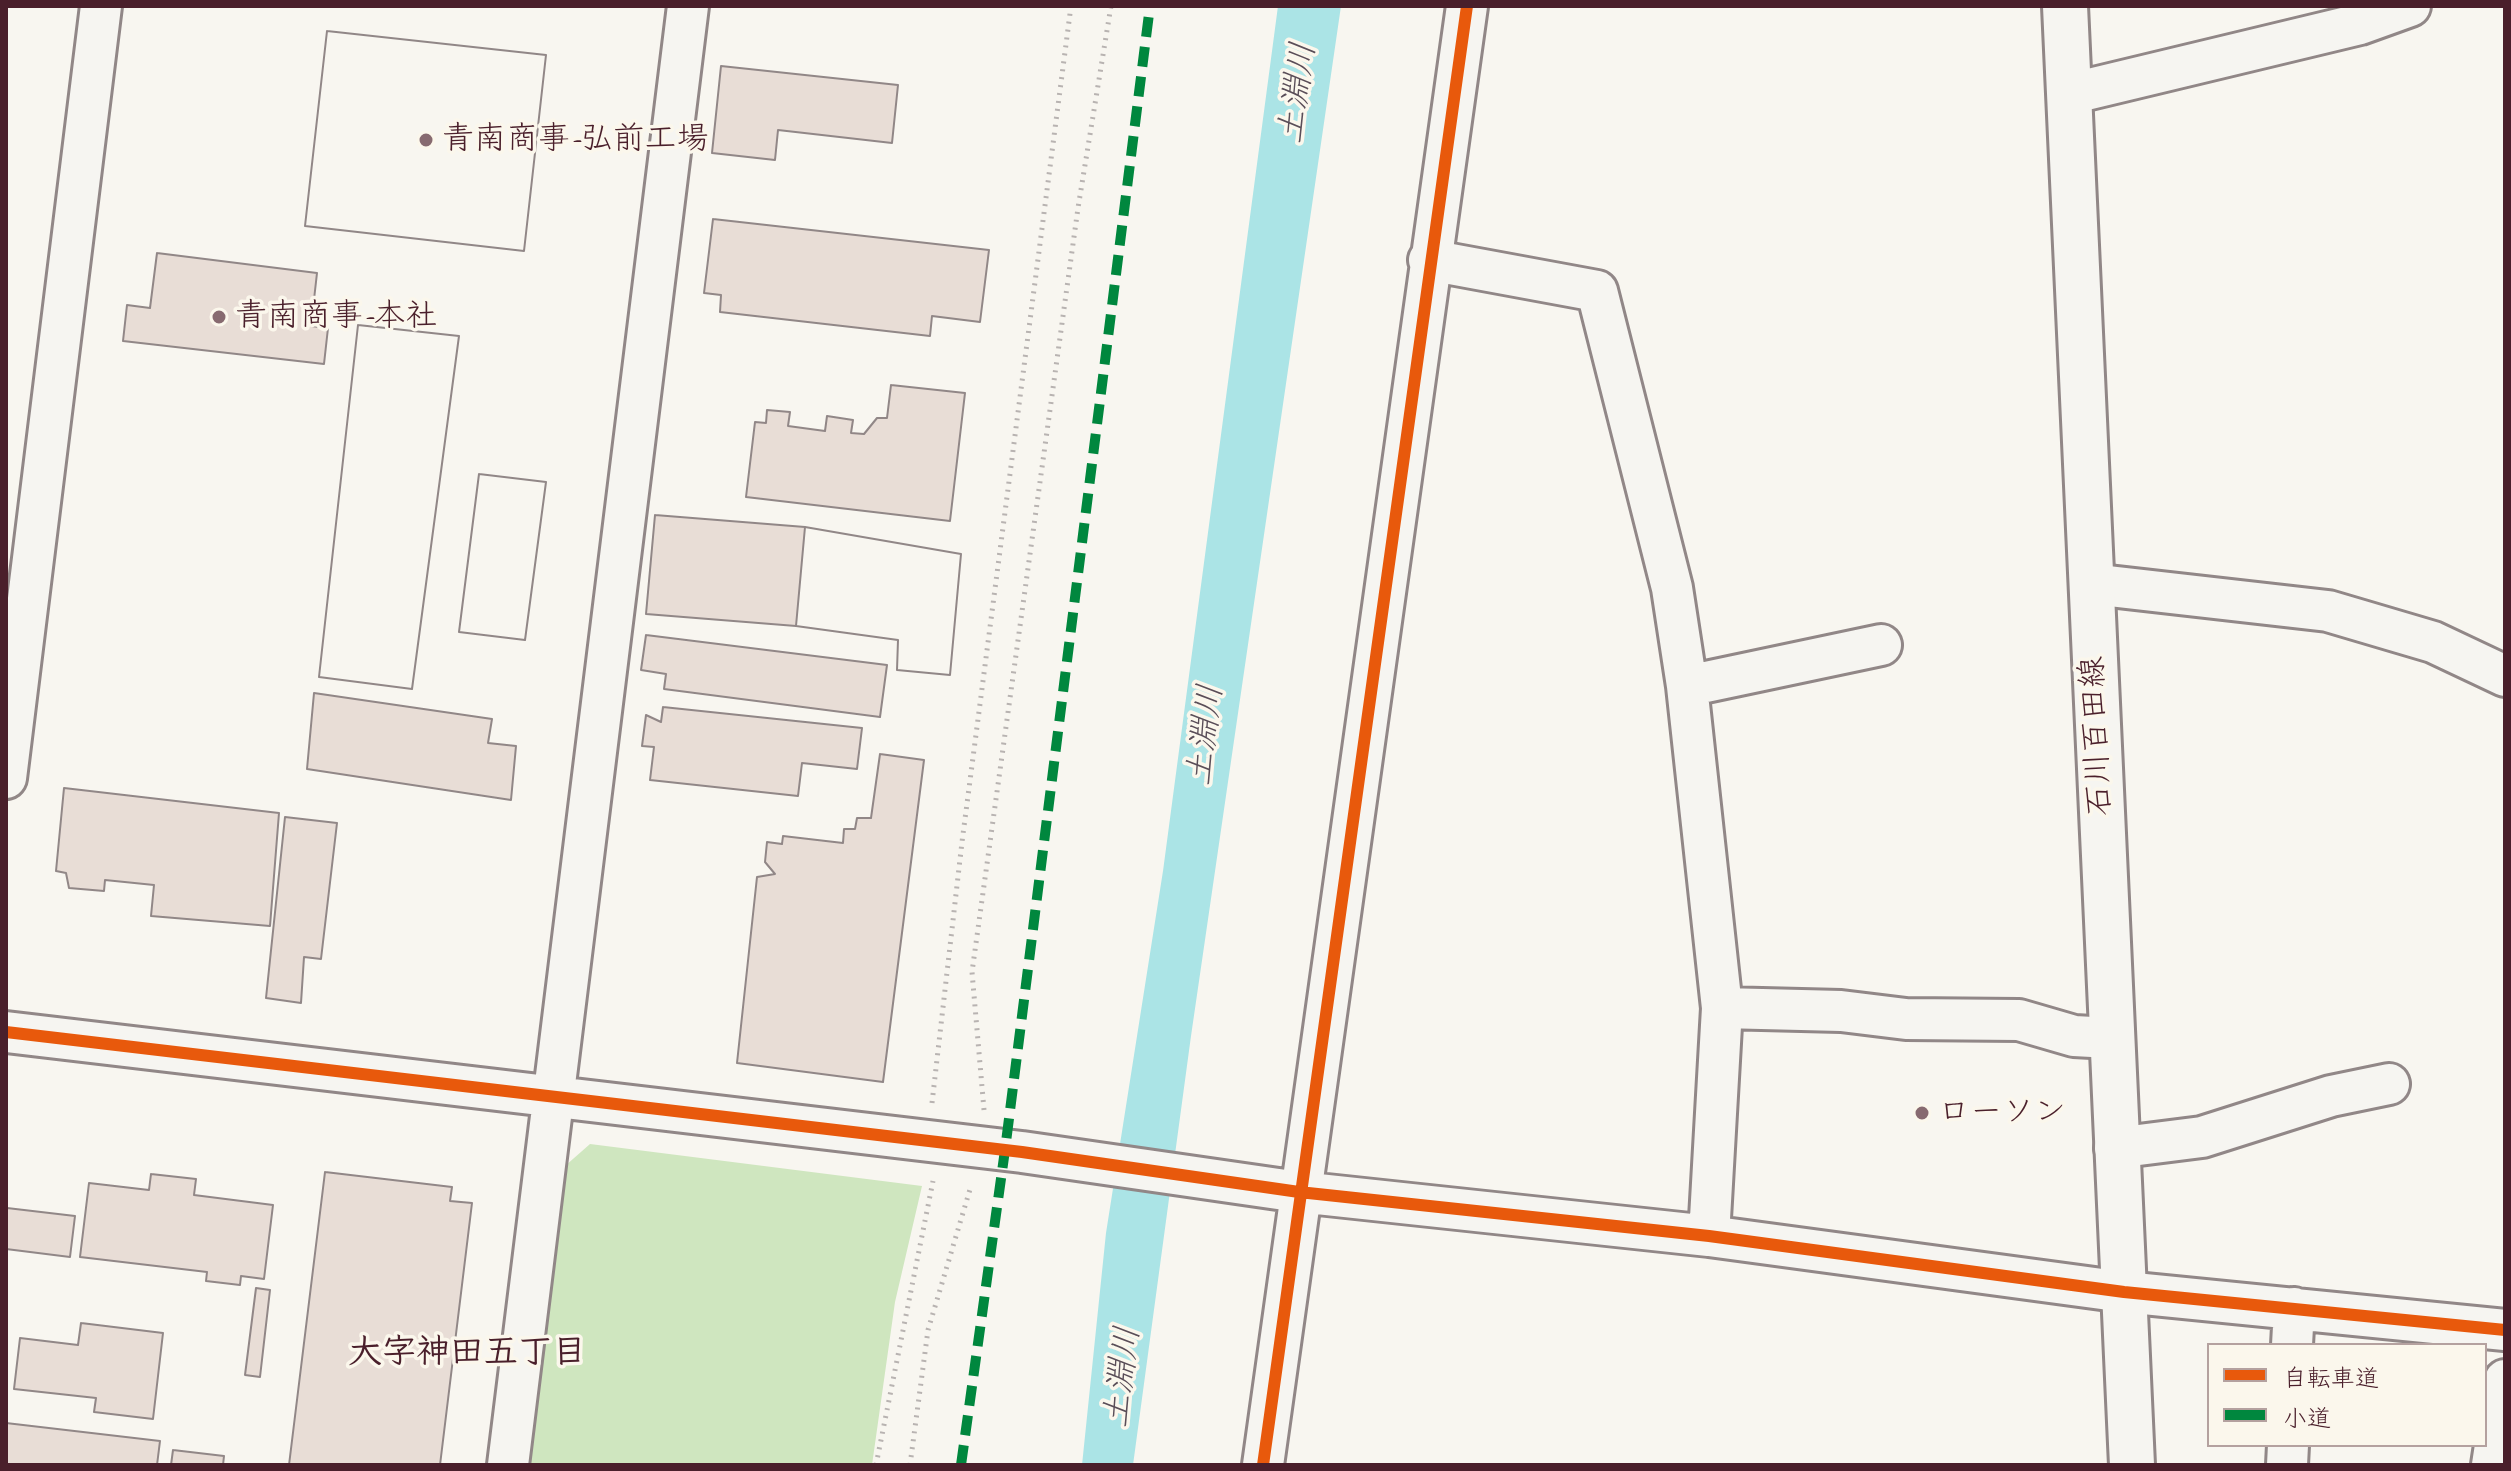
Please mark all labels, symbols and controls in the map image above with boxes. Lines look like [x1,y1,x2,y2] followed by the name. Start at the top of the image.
[1271,40,1325,146] water label: 土淵川
[442,121,708,159] place label: 青南商事-弘前工場
[417,131,435,149] marker: 青南商事-弘前工場
[235,298,437,336] place label: 青南商事-本社
[210,308,228,326] marker: 青南商事-本社
[2074,655,2120,817] street label: 石川百田線
[1180,682,1232,788] water label: 土淵川
[1938,1094,2066,1132] place label: ローソン
[1913,1104,1931,1122] marker: ローソン
[1097,1324,1149,1430] water label: 土淵川
[348,1333,586,1373] district label: 大字神田五丁目
[2207,1343,2487,1447] legend
[2283,1363,2379,1393] text: 自転車道
[2283,1403,2331,1433] text: 小道

